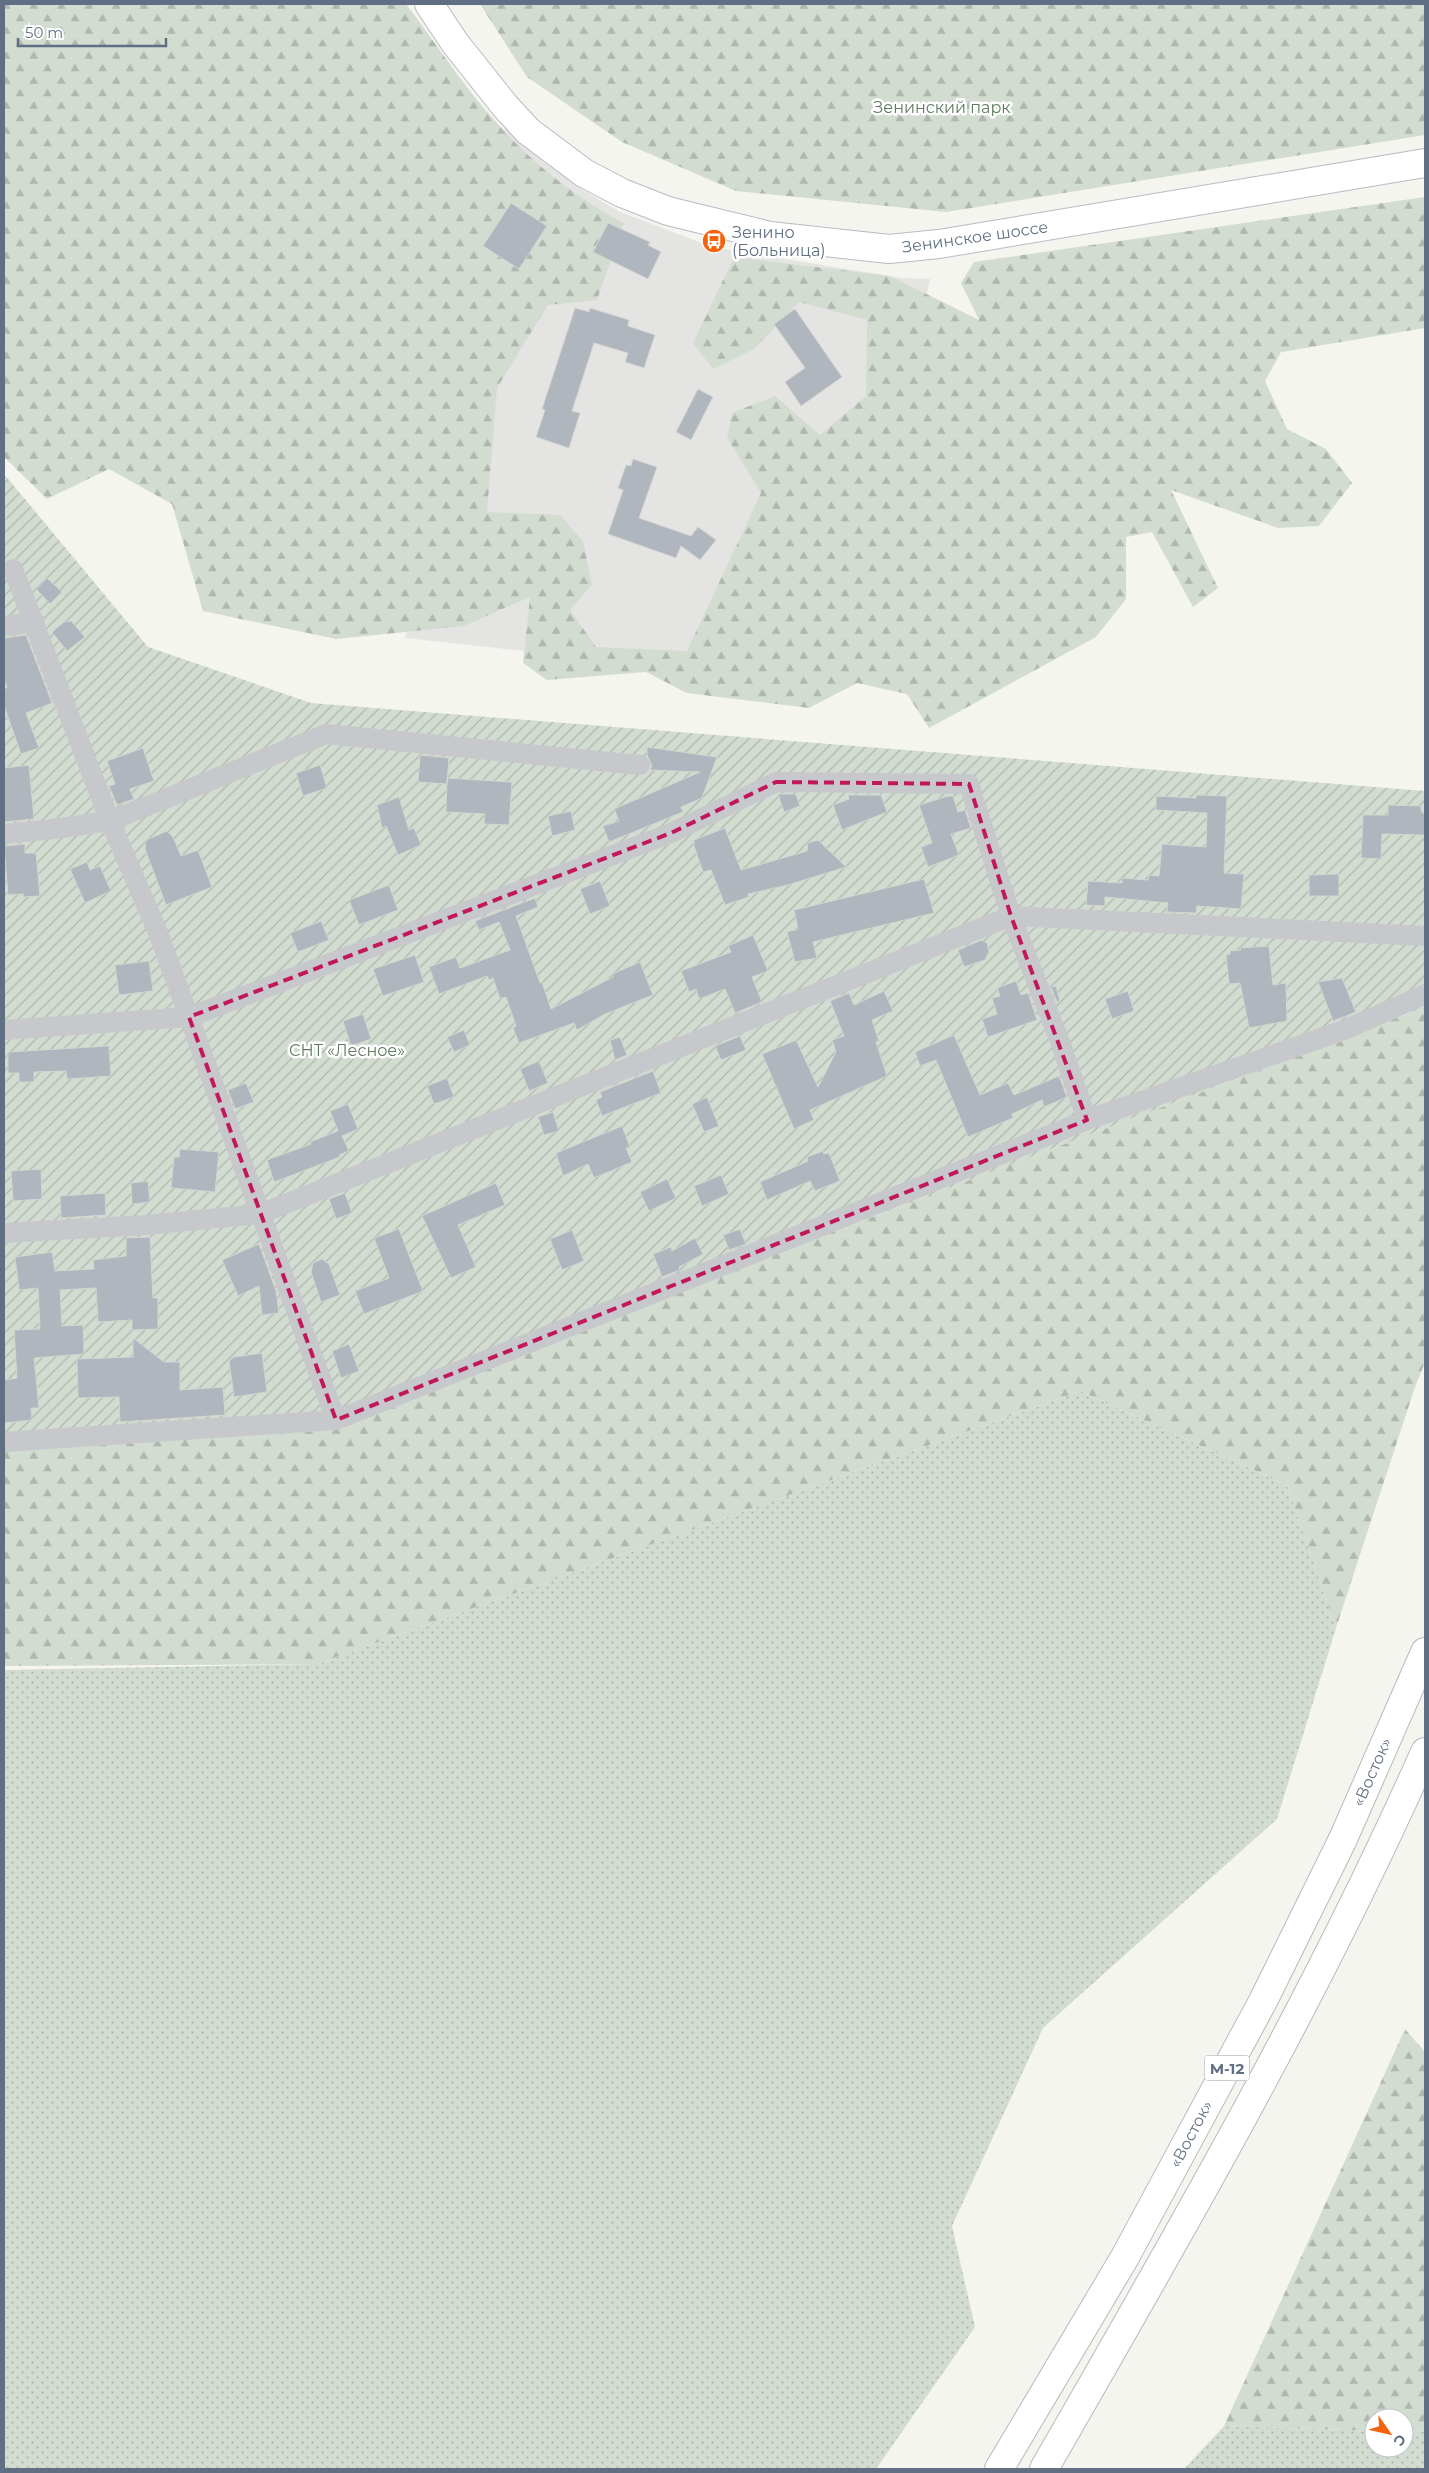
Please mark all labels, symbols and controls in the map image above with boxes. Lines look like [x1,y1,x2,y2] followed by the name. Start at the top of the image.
[18,15,165,47] scale bar
[25,23,63,42] text: 50 m
[873,98,1011,117] park label: Зенинский парк
[901,217,1049,257] street label: Зенинское шоссе
[732,223,825,260] place label: Зенино (Больница)
[701,228,727,254] bus stop icon: Зенино (Больница)
[289,1041,405,1060] park label: СНТ «Лесное»
[1348,1735,1396,1809] street label: «Восток»
[1204,2056,1250,2080] road number: М-12
[1165,2097,1217,2171] street label: «Восток»
[1364,2408,1414,2458] north arrow
[1389,2431,1410,2450] text: С

